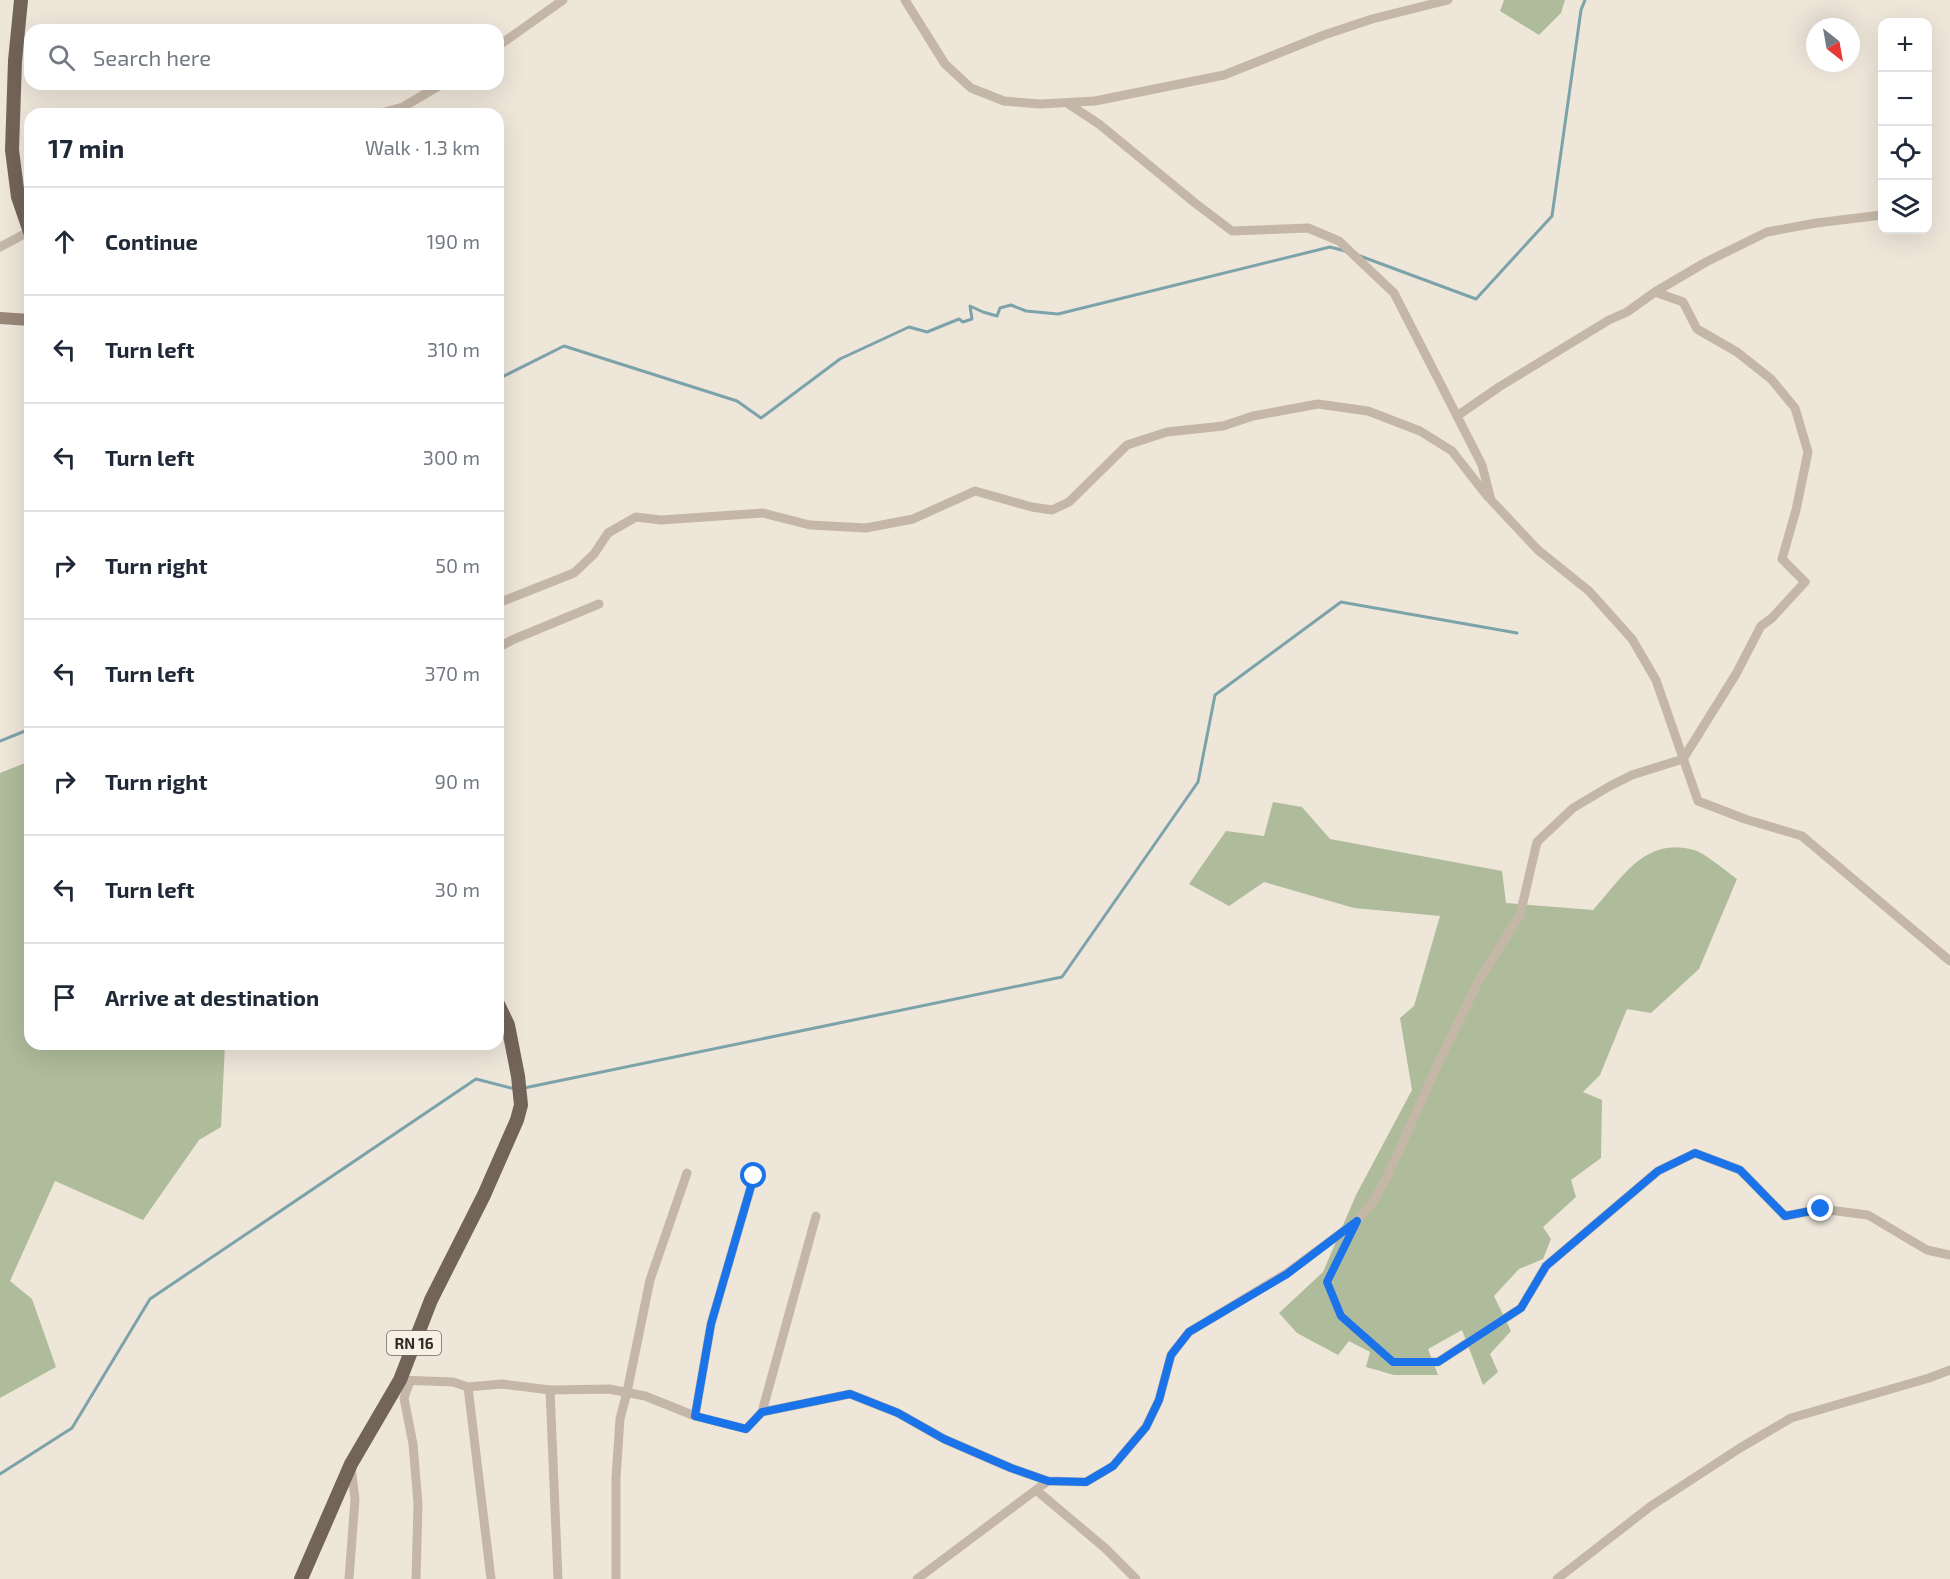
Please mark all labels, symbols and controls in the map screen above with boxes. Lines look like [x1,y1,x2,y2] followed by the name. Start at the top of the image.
[1806,18,1860,72] north arrow
[1878,18,1932,234] map controls
[1878,18,1932,72] button: +
[24,24,504,90] search box
[45,41,78,74] icon: search
[93,44,211,70] text: Search here
[1878,72,1932,126] button: −
[1878,126,1932,180] button: locate
[48,132,124,163] text: 17 min
[365,135,480,159] text: Walk · 1.3 km
[1878,180,1932,234] button: layers
[48,225,81,258] icon: ahead
[105,228,198,254] text: Continue
[427,229,480,253] text: 190 m
[48,333,81,366] icon: left
[105,336,194,362] text: Turn left
[427,337,480,361] text: 310 m
[48,441,81,474] icon: left
[105,444,194,470] text: Turn left
[423,445,480,469] text: 300 m
[48,549,81,582] icon: right
[105,552,207,578] text: Turn right
[435,553,480,577] text: 50 m
[48,657,81,690] icon: left
[105,660,194,686] text: Turn left
[425,661,480,685] text: 370 m
[48,765,81,798] icon: right
[105,768,207,794] text: Turn right
[435,769,480,793] text: 90 m
[48,873,81,906] icon: left
[105,876,194,902] text: Turn left
[435,877,480,901] text: 30 m
[48,981,81,1014] icon: arrive
[105,984,319,1010] text: Arrive at destination
[740,1162,766,1188] route start
[1807,1195,1833,1221] route end
[387,1331,441,1355] road number: RN 16

